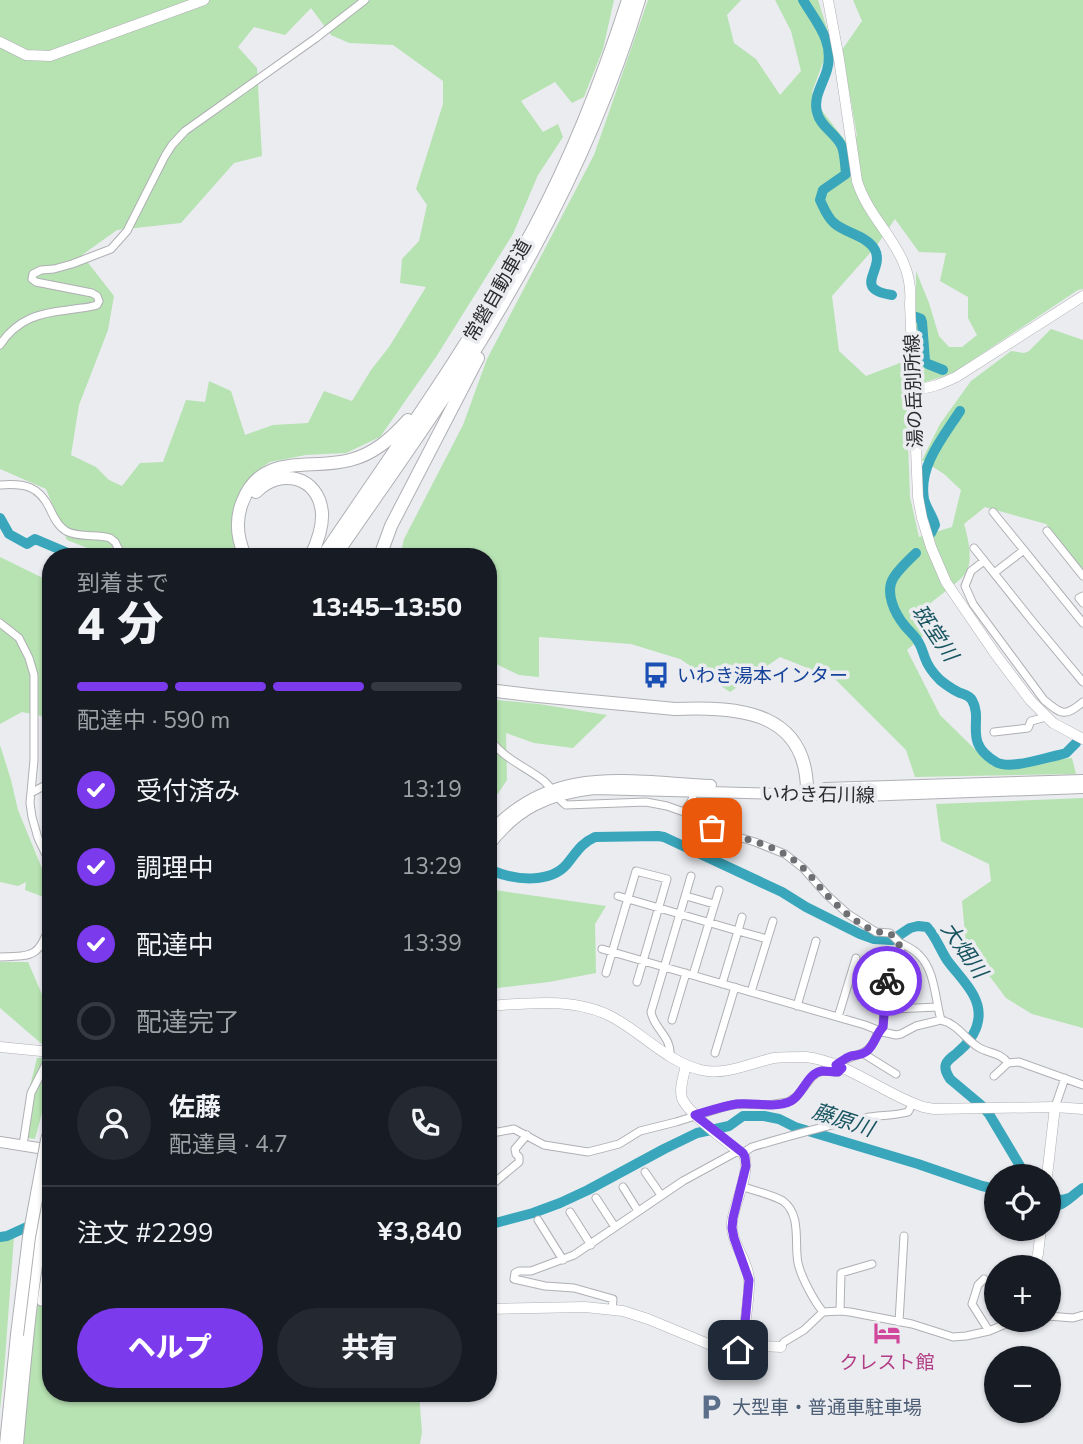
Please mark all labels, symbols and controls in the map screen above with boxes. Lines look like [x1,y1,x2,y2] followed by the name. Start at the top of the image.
[458,235,538,346] street label: 常磐自動車道
[899,334,929,448] street label: 湯の岳別所線
[77,568,169,599] text: 到着まで
[311,590,462,625] text: 13:45–13:50
[77,593,163,656] text: 4 分
[906,599,965,669] water label: 斑堂川
[641,660,671,690] bus stop icon: いわき湯本インター
[677,663,848,689] place label: いわき湯本インター
[77,705,230,736] text: 配達中 · 590 m
[77,771,115,809] icon: check
[136,774,240,809] text: 受付済み
[402,774,462,805] text: 13:19
[761,781,875,809] street label: いわき石川線
[682,798,742,858] pin
[693,809,731,847] icon: bag
[77,848,115,886] icon: check
[136,851,214,886] text: 調理中
[402,851,462,882] text: 13:29
[934,916,995,985] water label: 大畑川
[77,925,115,963] icon: check
[136,928,214,963] text: 配達中
[402,928,462,959] text: 13:39
[852,946,922,1016] courier
[868,962,906,1000] icon: bike
[136,1005,240,1040] text: 配達完了
[77,1086,151,1160] button: person
[388,1086,462,1160] button: phone
[169,1090,221,1125] text: 佐藤
[809,1097,879,1144] water label: 藤原川
[169,1129,288,1160] text: 配達員 · 4.7
[984,1164,1061,1423] map controls
[984,1164,1061,1241] button: locate
[378,1214,462,1249] text: ¥3,840
[77,1216,214,1251] text: 注文 #2299
[984,1255,1061,1332] button: +
[77,1308,263,1388] button: ヘルプ
[277,1308,462,1388] button: 共有
[872,1318,902,1348] hotel icon: クレスト館
[708,1320,768,1380] pin
[719,1331,757,1369] icon: home
[984,1346,1061,1423] button: −
[839,1350,935,1376] place label: クレスト館
[696,1392,726,1422] parking icon: 大型車・普通車駐車場
[732,1395,922,1421] place label: 大型車・普通車駐車場

